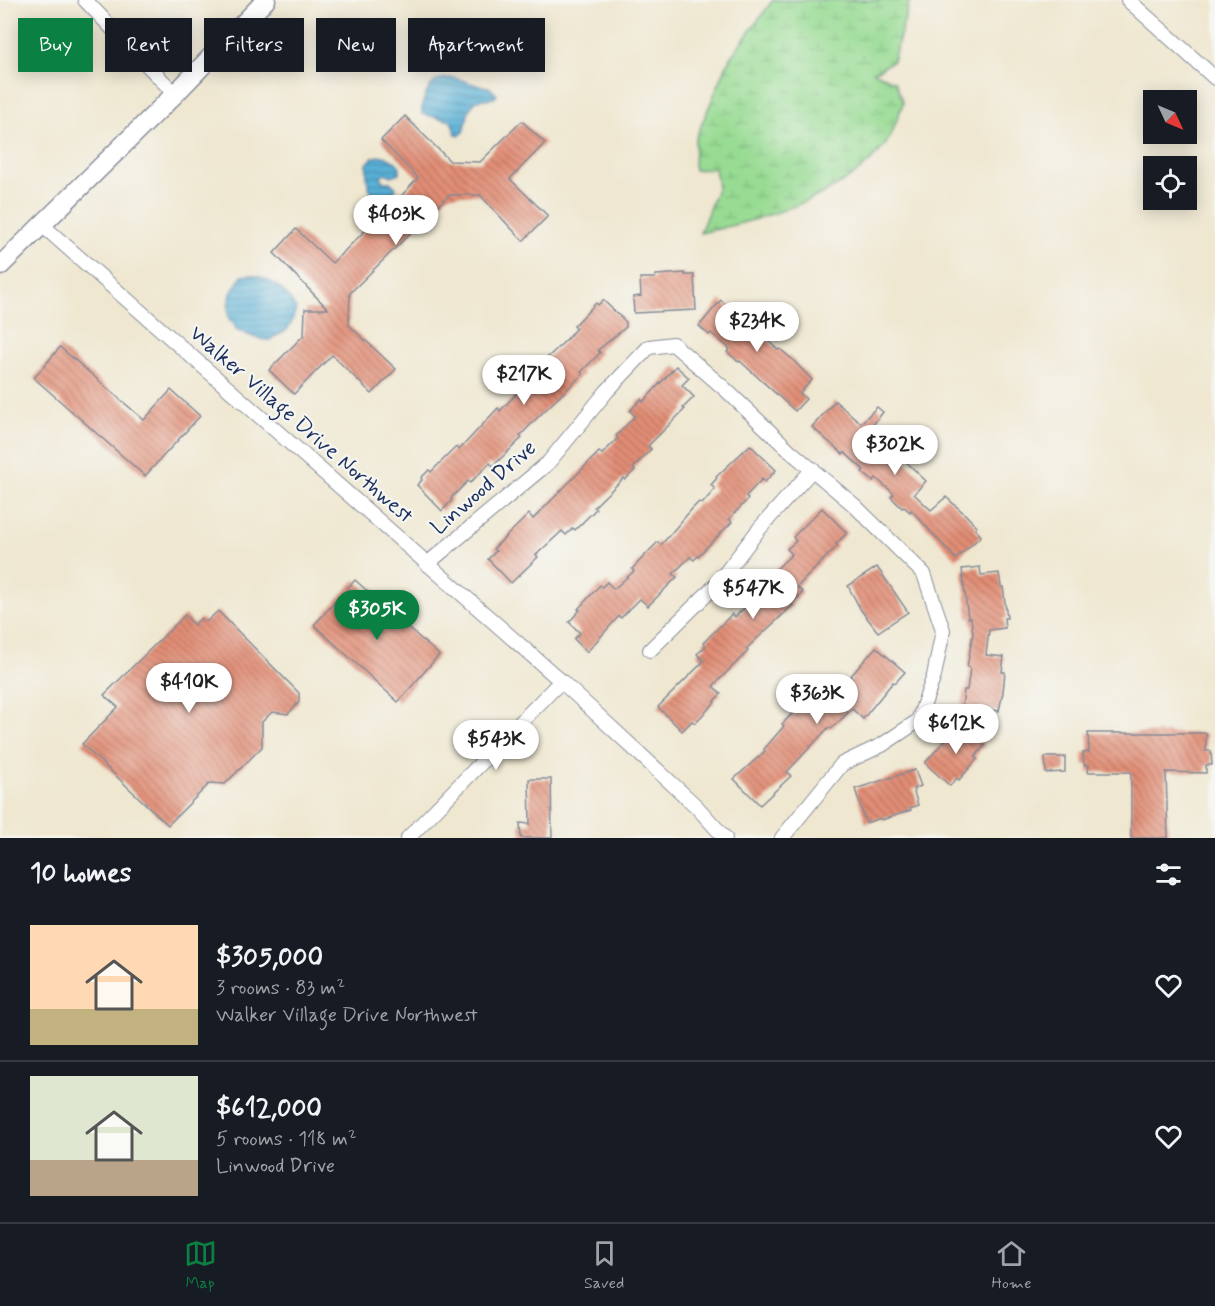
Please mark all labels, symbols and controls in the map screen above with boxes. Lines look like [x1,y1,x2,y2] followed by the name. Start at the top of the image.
[18,18,93,72] chip: Buy
[105,18,192,72] chip: Rent
[204,18,304,72] chip: Filters
[316,18,396,72] chip: New
[408,18,545,72] chip: Apartment
[1143,90,1197,144] north arrow
[1143,90,1197,210] map controls
[1143,156,1197,210] button: locate
[354,195,438,246] pin: $403K
[367,201,425,228] text: $403K
[715,302,799,353] pin: $234K
[729,308,785,335] text: $234K
[181,320,419,532] street label: Walker Village Drive Northwest
[482,355,566,406] pin: $217K
[496,361,552,388] text: $217K
[853,425,937,476] pin: $302K
[866,431,924,458] text: $302K
[425,435,543,541] street label: Linwood Drive
[711,569,795,620] pin: $547K
[722,575,784,602] text: $547K
[335,590,419,641] pin: $305K
[348,596,406,623] text: $305K
[147,663,231,714] pin: $410K
[160,669,218,696] text: $410K
[775,674,859,725] pin: $363K
[790,680,844,707] text: $363K
[914,704,998,755] pin: $612K
[928,710,984,737] text: $612K
[454,720,538,771] pin: $543K
[467,726,525,753] text: $543K
[30,857,131,891] text: 10 homes
[1152,858,1185,891] icon: filters
[216,941,323,975] text: $305,000
[78,949,150,1021] icon: home
[1152,969,1185,1002] icon: heart
[216,975,345,1002] text: 3 rooms · 83 m²
[216,1002,478,1029] text: Walker Village Drive Northwest
[216,1092,322,1126] text: $612,000
[78,1100,150,1172] icon: home
[1152,1120,1185,1153] icon: heart
[216,1126,357,1153] text: 5 rooms · 118 m²
[216,1153,335,1180] text: Linwood Drive
[184,1237,217,1294] tab: Map
[584,1237,624,1294] tab: Saved
[992,1237,1031,1294] tab: Home

